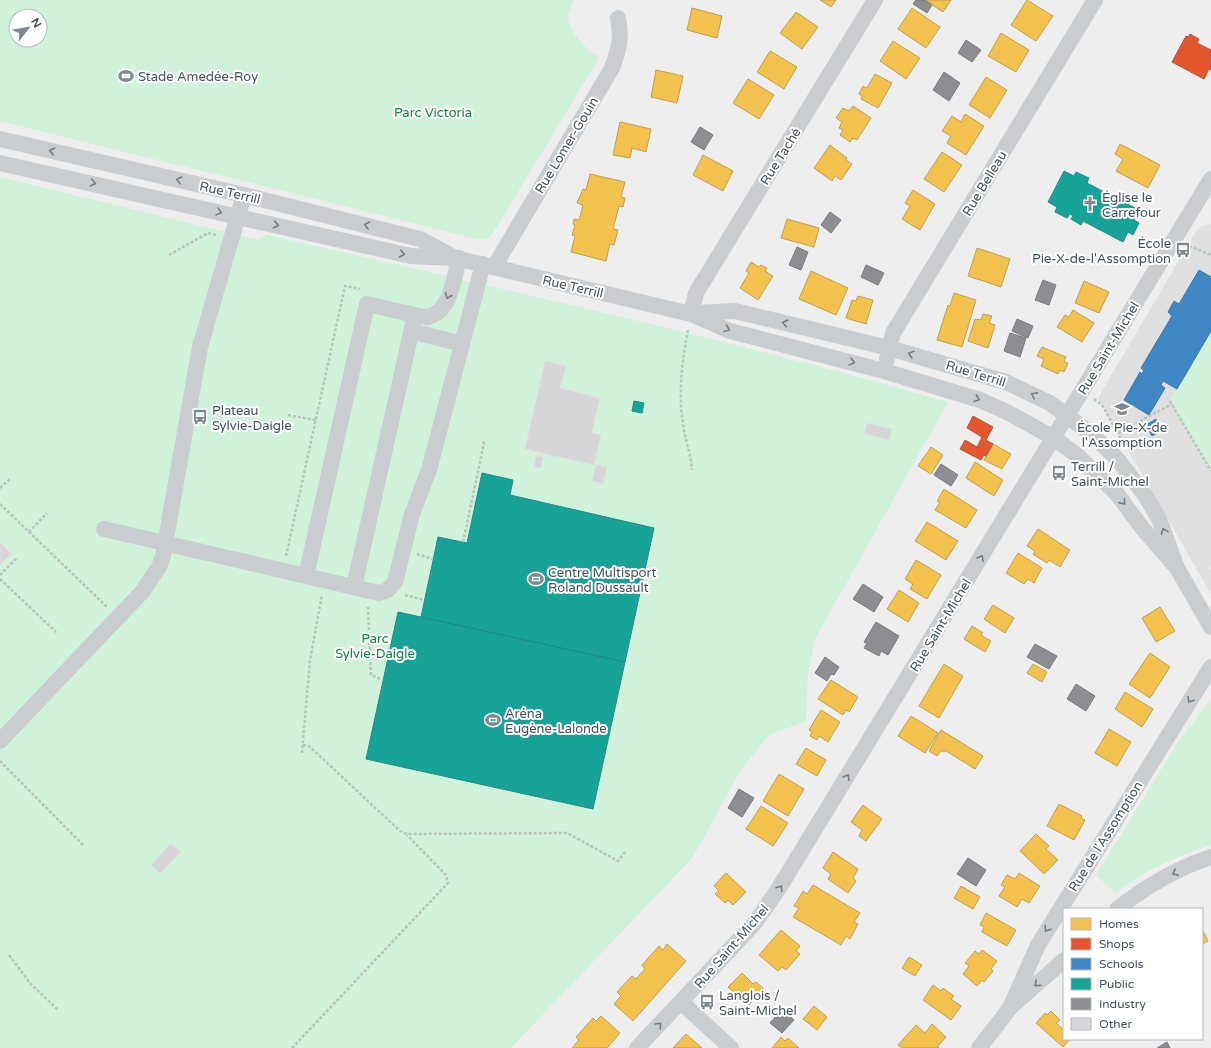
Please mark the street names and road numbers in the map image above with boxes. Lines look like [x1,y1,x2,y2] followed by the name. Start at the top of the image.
[532,94,602,197] street label: Rue Lomer-Gouin
[757,125,805,188] street label: Rue Taché
[959,148,1011,219] street label: Rue Belleau
[198,178,262,208] street label: Rue Terrill
[541,272,605,302] street label: Rue Terrill
[1075,299,1143,398] street label: Rue Saint-Michel
[944,357,1008,391] street label: Rue Terrill
[907,576,975,675] street label: Rue Saint-Michel
[1065,778,1146,895] street label: Rue de l'Assomption
[691,902,772,992] street label: Rue Saint-Michel

